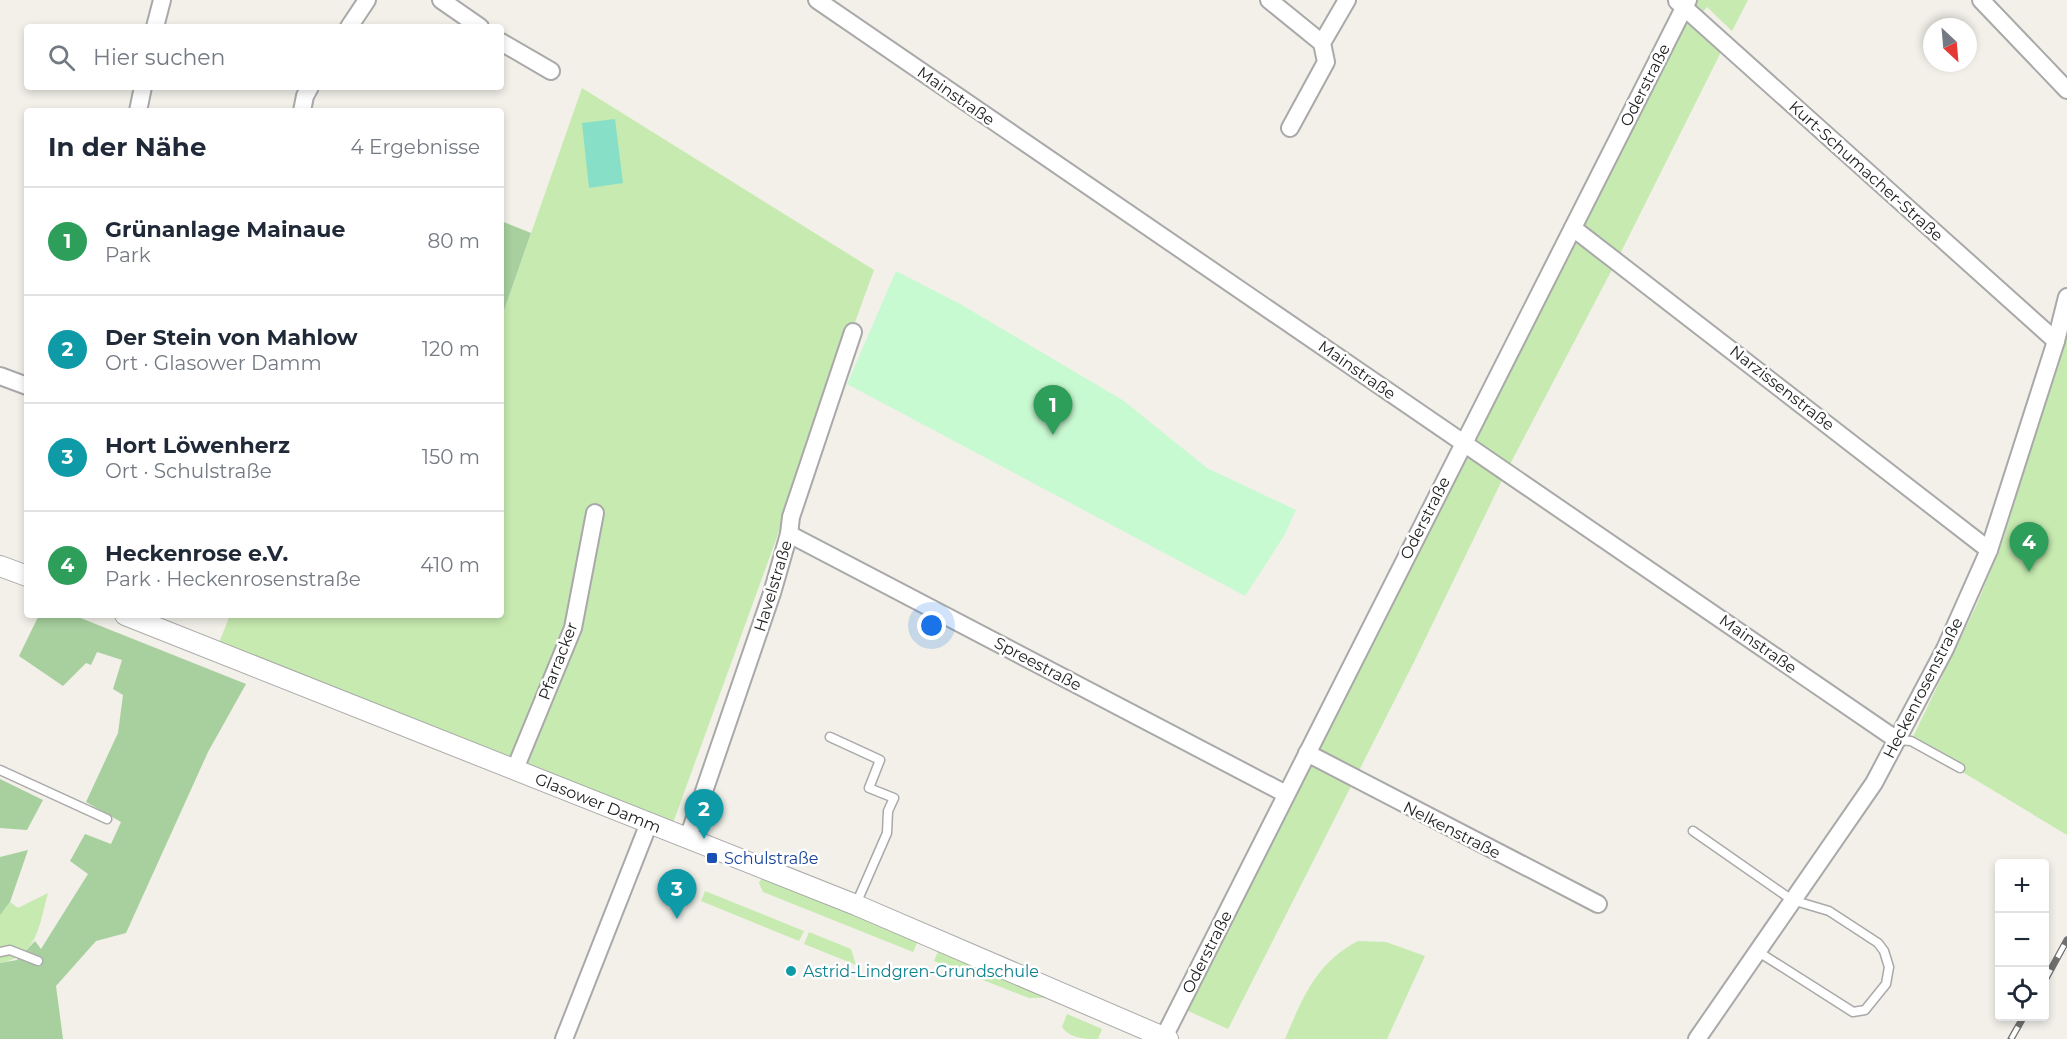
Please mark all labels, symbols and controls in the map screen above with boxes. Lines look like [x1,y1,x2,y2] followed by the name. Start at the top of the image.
[1923,18,1977,72] north arrow
[24,24,504,90] search box
[45,41,78,74] icon: search
[1616,41,1674,129] street label: Oderstraße
[93,44,225,71] text: Hier suchen
[914,62,998,130] street label: Mainstraße
[1785,97,1947,245] street label: Kurt-Schumacher-Straße
[48,131,206,163] text: In der Nähe
[351,135,480,159] text: 4 Ergebnisse
[105,216,345,243] text: Grünanlage Mainaue
[64,229,71,253] text: 1
[428,229,480,253] text: 80 m
[105,243,151,267] text: Park
[105,324,358,351] text: Der Stein von Mahlow
[1315,336,1399,404] street label: Mainstraße
[62,337,73,361] text: 2
[422,337,480,361] text: 120 m
[1726,341,1838,435] street label: Narzissenstraße
[105,351,322,375] text: Ort · Glasower Damm
[1034,386,1072,435] pin: 1
[105,432,290,459] text: Hort Löwenherz
[62,445,73,469] text: 3
[422,445,480,469] text: 150 m
[105,459,272,483] text: Ort · Schulstraße
[1396,474,1454,562] street label: Oderstraße
[2010,522,2048,572] pin: 4
[750,538,796,634] street label: Havelstraße
[105,540,288,567] text: Heckenrose e.V.
[61,553,74,577] text: 4
[420,553,480,577] text: 410 m
[105,567,361,591] text: Park · Heckenrosenstraße
[1716,610,1800,678] street label: Mainstraße
[917,611,946,640] your location
[1879,614,1967,762] street label: Heckenrosenstraße
[534,619,582,703] street label: Pfarracker
[991,633,1085,695] street label: Spreestraße
[532,769,664,837] street label: Glasower Damm
[684,790,724,839] pin: 2
[1400,797,1504,863] street label: Nelkenstraße
[724,849,818,868] place label: Schulstraße
[705,851,719,865] marker: Schulstraße
[1995,859,2049,1021] map controls
[1995,859,2049,913] button: +
[658,870,696,919] pin: 3
[1178,908,1236,996] street label: Oderstraße
[1995,913,2049,967] button: −
[803,962,1039,981] place label: Astrid-Lindgren-Grundschule
[784,964,798,978] marker: Astrid-Lindgren-Grundschule
[1995,967,2049,1021] button: locate

